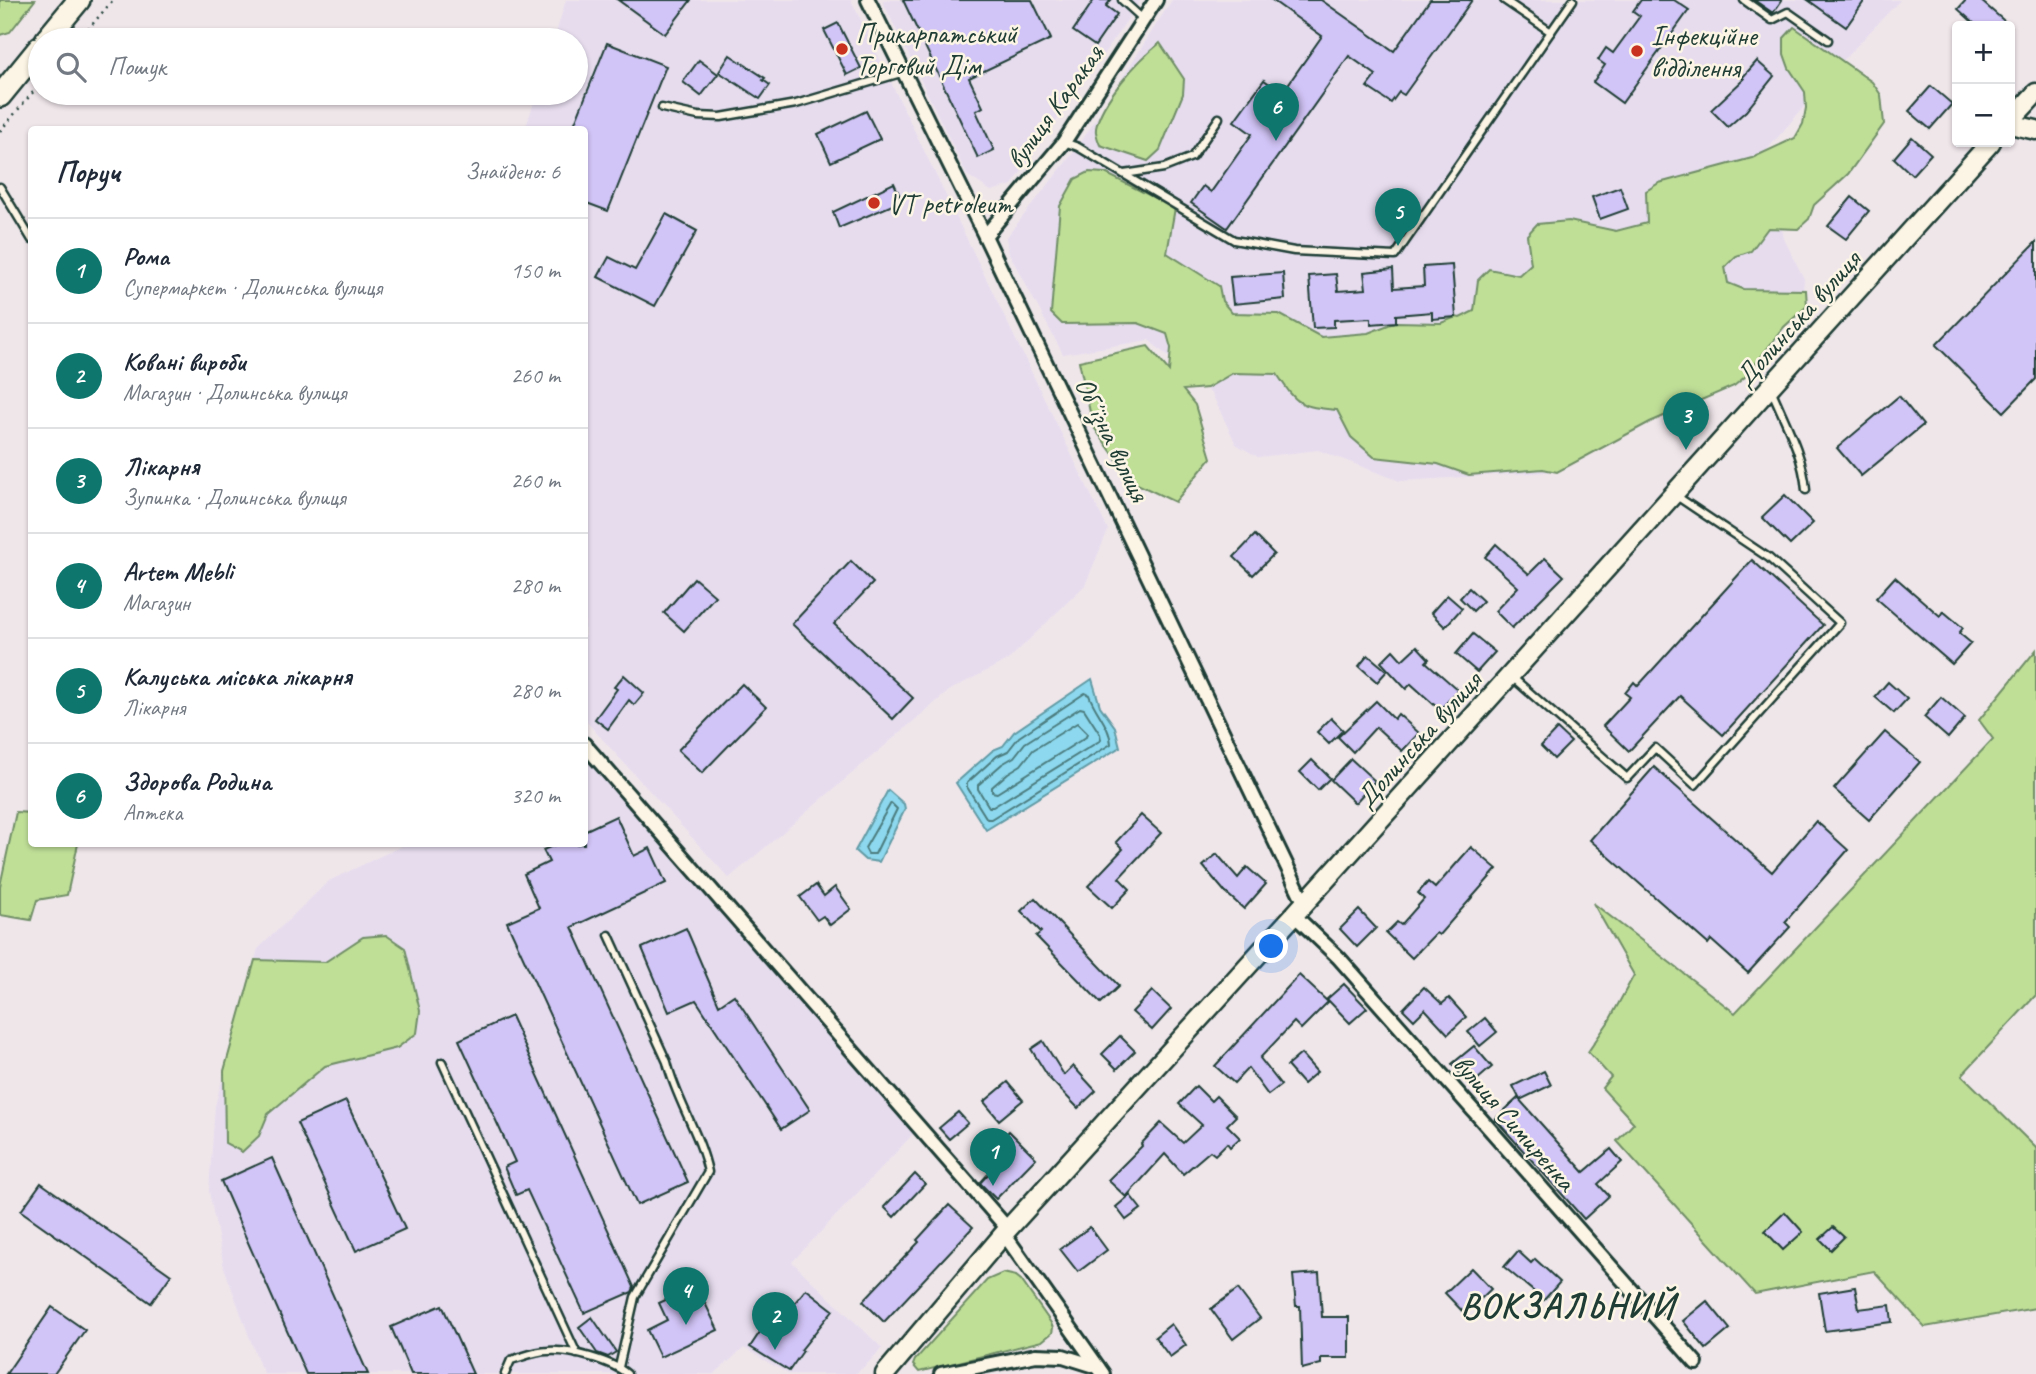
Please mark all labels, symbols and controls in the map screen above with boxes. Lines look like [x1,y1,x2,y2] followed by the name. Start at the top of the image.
[856,16,1018,83] place label: Прикарпатський Торговий Дім
[1651,18,1759,85] place label: Інфекційне відділення
[1952,21,2015,147] map controls
[1952,21,2015,84] button: +
[28,28,588,105] search box
[998,37,1112,175] street label: вулиця Каракая
[834,41,850,57] marker: Прикарпатський Торговий Дім
[1629,43,1645,59] marker: Інфекційне відділення
[52,48,90,86] icon: search
[108,50,166,83] text: Пошук
[1253,83,1299,141] pin: 6
[1952,84,2015,147] button: −
[56,153,120,191] text: Поруч
[465,157,560,186] text: Знайдено: 6
[888,186,1014,221] place label: VT petroleum
[1375,188,1421,246] pin: 5
[866,195,882,211] marker: VT petroleum
[123,240,169,273] text: Рома
[1727,241,1869,394] street label: Долинська вулиця
[74,256,84,285] text: 1
[511,256,560,285] text: 150 m
[123,273,382,302] text: Супермаркет · Долинська вулиця
[123,345,246,378] text: Ковані вироби
[74,361,84,390] text: 2
[511,361,560,390] text: 260 m
[1066,371,1158,508] street label: Обʼїзна вулиця
[123,378,347,407] text: Магазин · Долинська вулиця
[1663,392,1709,450] pin: 3
[123,450,199,483] text: Лікарня
[74,466,84,495] text: 3
[511,466,560,495] text: 260 m
[123,483,346,512] text: Зупинка · Долинська вулиця
[123,555,233,588] text: Artem Mebli
[74,571,84,600] text: 4
[511,571,560,600] text: 280 m
[123,588,190,617] text: Магазин
[123,660,352,693] text: Калуська міська лікарня
[1348,662,1490,815] street label: Долинська вулиця
[74,676,84,705] text: 5
[511,676,560,705] text: 280 m
[123,693,185,722] text: Лікарня
[123,765,271,798] text: Здорова Родина
[74,781,84,810] text: 6
[511,781,560,810] text: 320 m
[123,798,182,827] text: Аптека
[1254,929,1288,963] your location
[1446,1047,1585,1199] street label: вулиця Симиренка
[970,1128,1016,1186] pin: 1
[663,1267,709,1325] pin: 4
[1461,1283,1679,1328] district label: ВОКЗАЛЬНИЙ
[752,1292,798,1350] pin: 2

